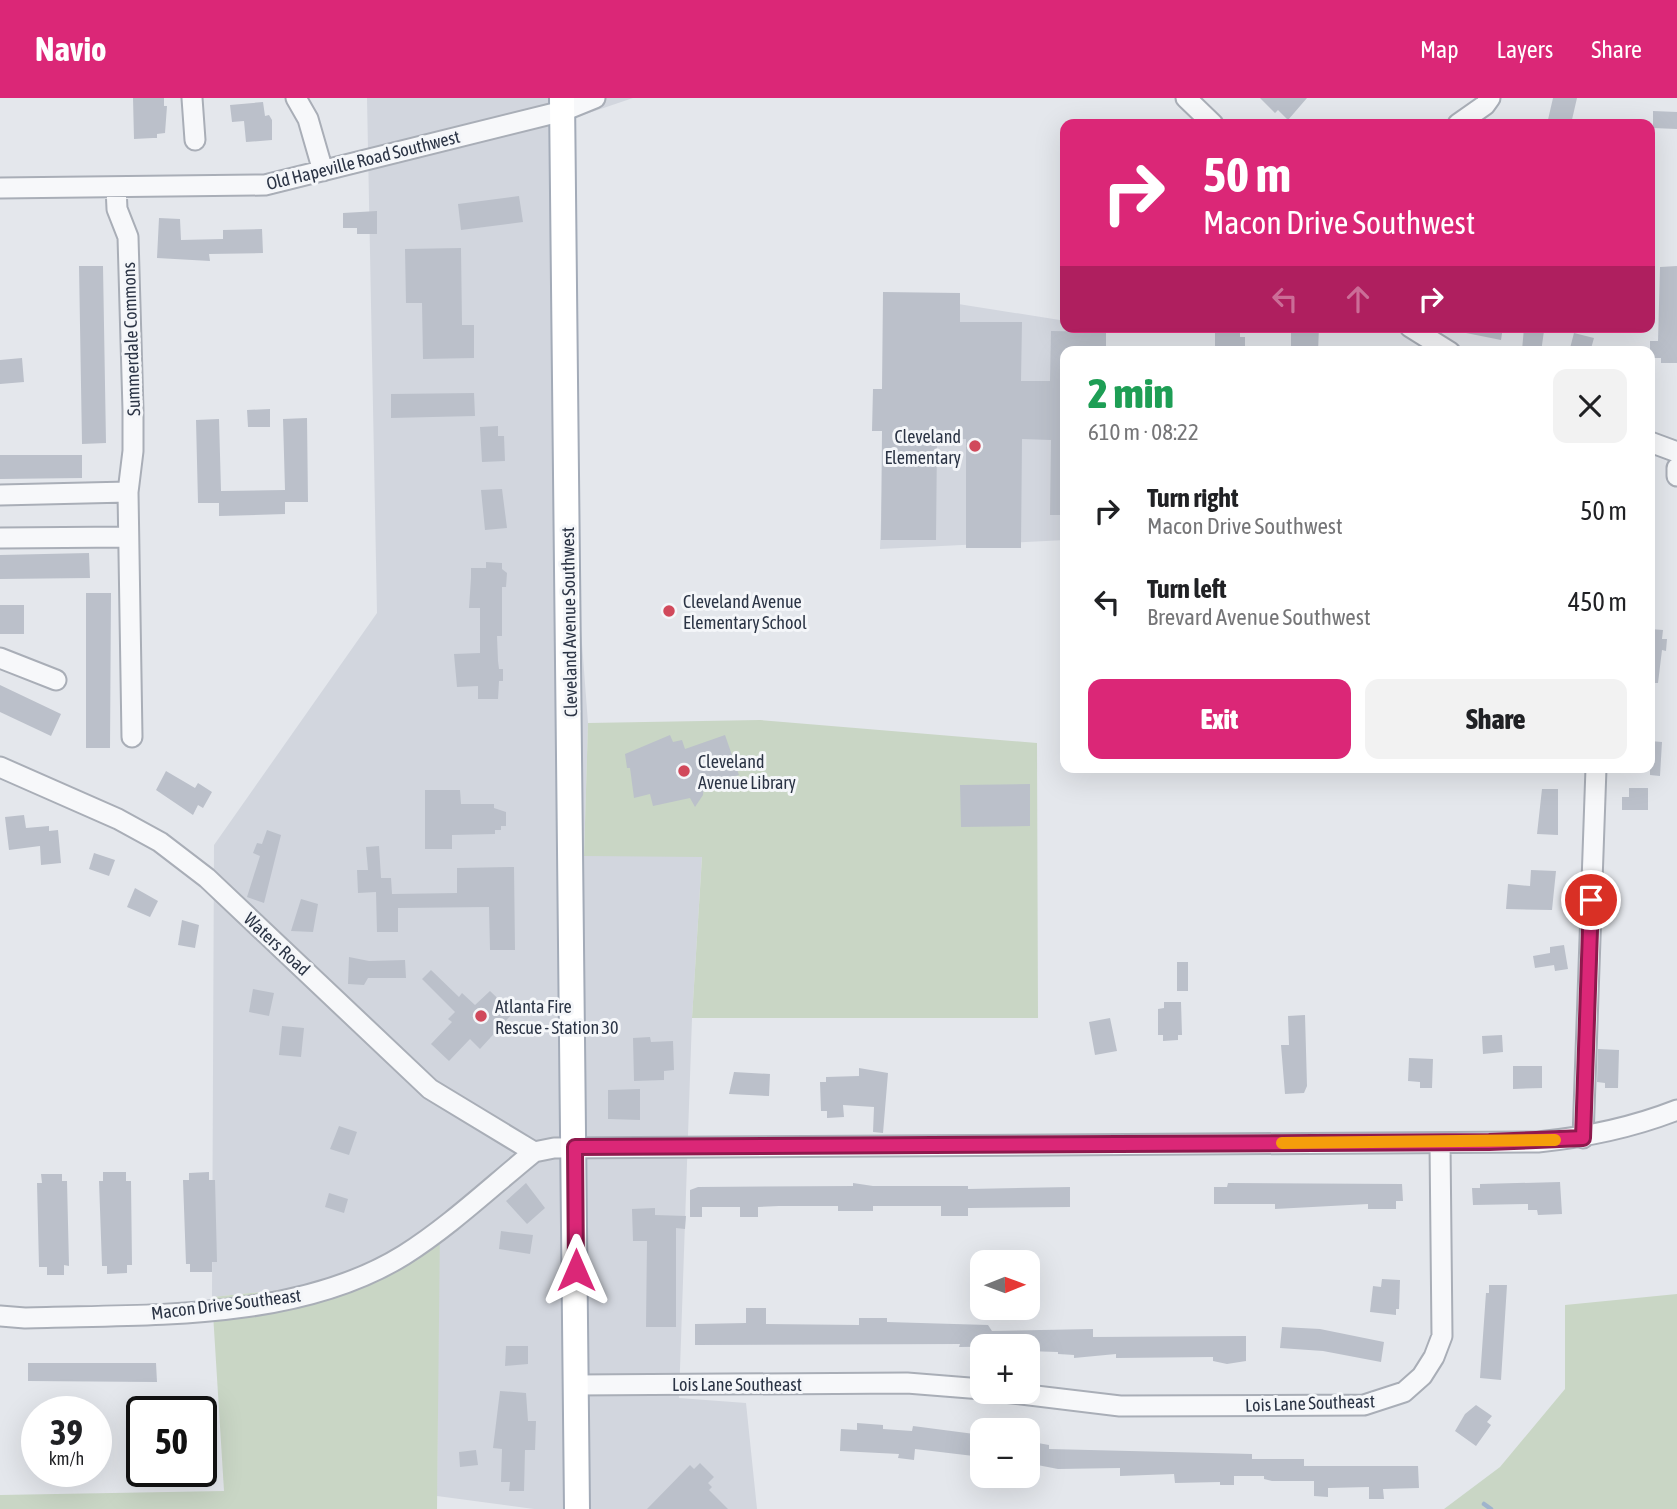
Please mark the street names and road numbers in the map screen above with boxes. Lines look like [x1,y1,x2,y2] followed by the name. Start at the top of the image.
[264,126,462,194] street label: Old Hapeville Road Southwest
[118,262,144,416] street label: Summerdale Commons
[557,527,581,717] street label: Cleveland Avenue Southwest
[240,908,314,980] street label: Waters Road
[150,1284,302,1324] street label: Macon Drive Southeast
[672,1374,802,1395] street label: Lois Lane Southeast
[1245,1390,1375,1416] street label: Lois Lane Southeast

